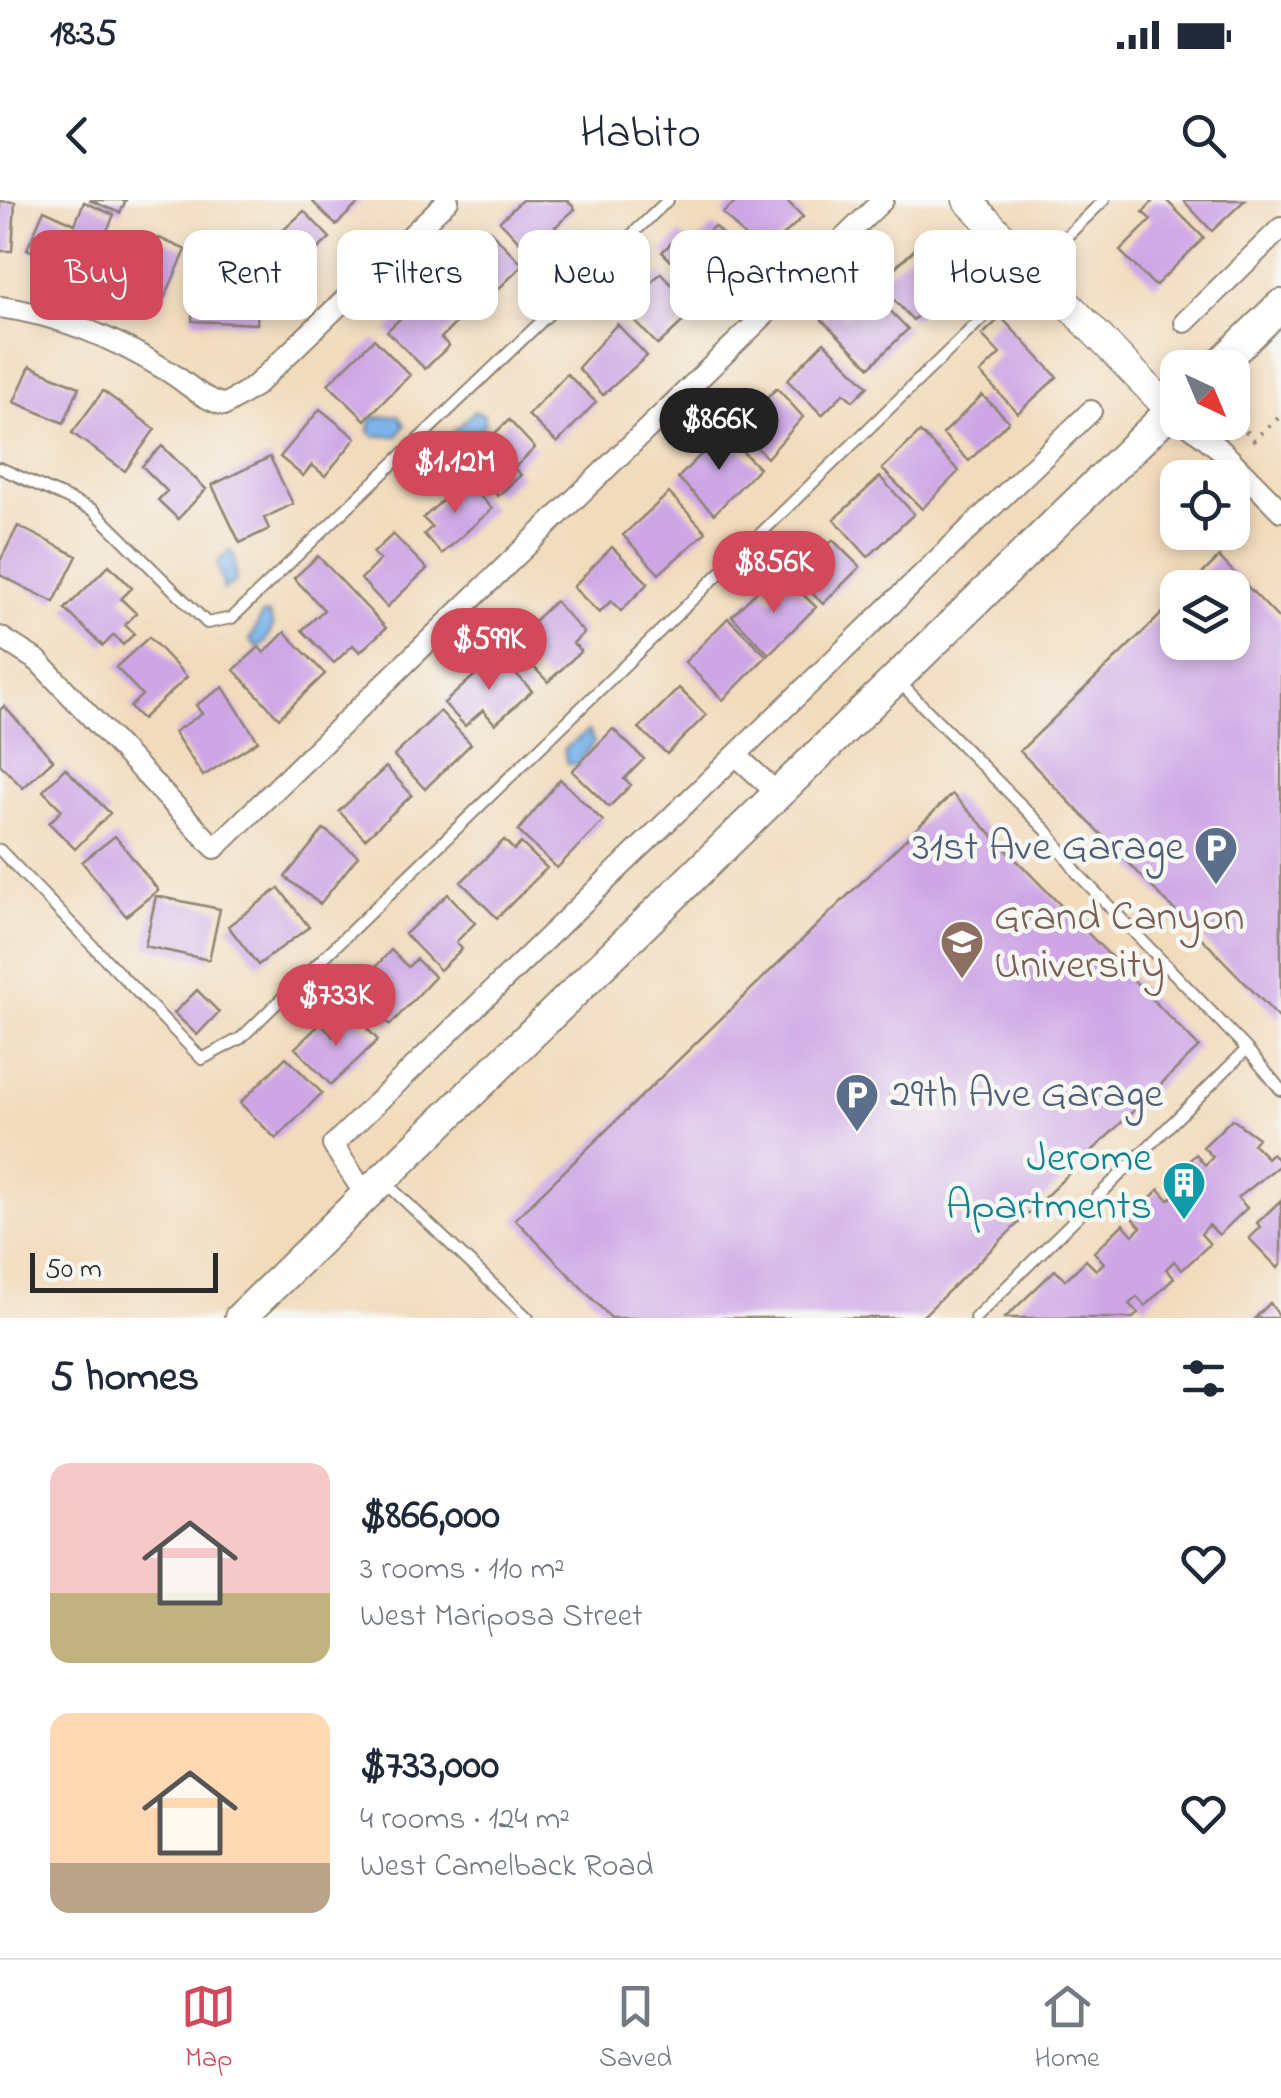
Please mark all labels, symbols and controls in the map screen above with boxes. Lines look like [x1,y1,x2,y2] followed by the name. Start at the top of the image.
[50,7,117,63] text: 18:35
[580,102,701,168] text: Habito
[50,108,105,163] icon: back
[1176,108,1231,163] icon: search
[30,230,163,320] chip: Buy
[183,230,317,320] chip: Rent
[337,230,498,320] chip: Filters
[518,230,650,320] chip: New
[670,230,894,320] chip: Apartment
[914,230,1076,320] chip: House
[1160,350,1250,440] north arrow
[1160,350,1250,660] map controls
[649,388,789,473] pin: $866K
[681,397,757,444] text: $866K
[374,431,536,516] pin: $1.12M
[414,440,496,487] text: $1.12M
[1160,460,1250,550] button: locate
[704,531,844,616] pin: $856K
[734,540,814,587] text: $856K
[1160,570,1250,660] button: layers
[419,608,559,693] pin: $599K
[453,617,525,664] text: $599K
[912,818,1184,879] place label: 31st Ave Garage
[1193,825,1239,886] parking icon: 31st Ave Garage
[994,888,1244,997] place label: Grand Canyon University
[939,919,985,980] school or university icon: Grand Canyon University
[266,964,406,1049] pin: $733K
[299,973,373,1020] text: $733K
[890,1065,1163,1126] place label: 29th Ave Garage
[834,1072,880,1133] parking icon: 29th Ave Garage
[946,1129,1152,1238] place label: Jerome Apartments
[1161,1160,1207,1221] building icon: Jerome Apartments
[30,1248,218,1292] scale bar
[45,1250,102,1291] text: 50 m
[50,1348,199,1409] text: 5 homes
[1176,1351,1231,1406] icon: filters
[360,1486,500,1547] text: $866,000
[130,1503,250,1623] icon: home
[1176,1536,1231,1591] icon: heart
[360,1547,565,1594] text: 3 rooms · 110 m²
[360,1594,643,1641] text: West Mariposa Street
[360,1736,499,1797] text: $733,000
[130,1753,250,1873] icon: home
[1176,1786,1231,1841] icon: heart
[360,1797,570,1844] text: 4 rooms · 124 m²
[360,1844,654,1891] text: West Camelback Road
[181,1979,236,2080] tab: Map
[599,1979,672,2080] tab: Saved
[1035,1979,1100,2080] tab: Home

